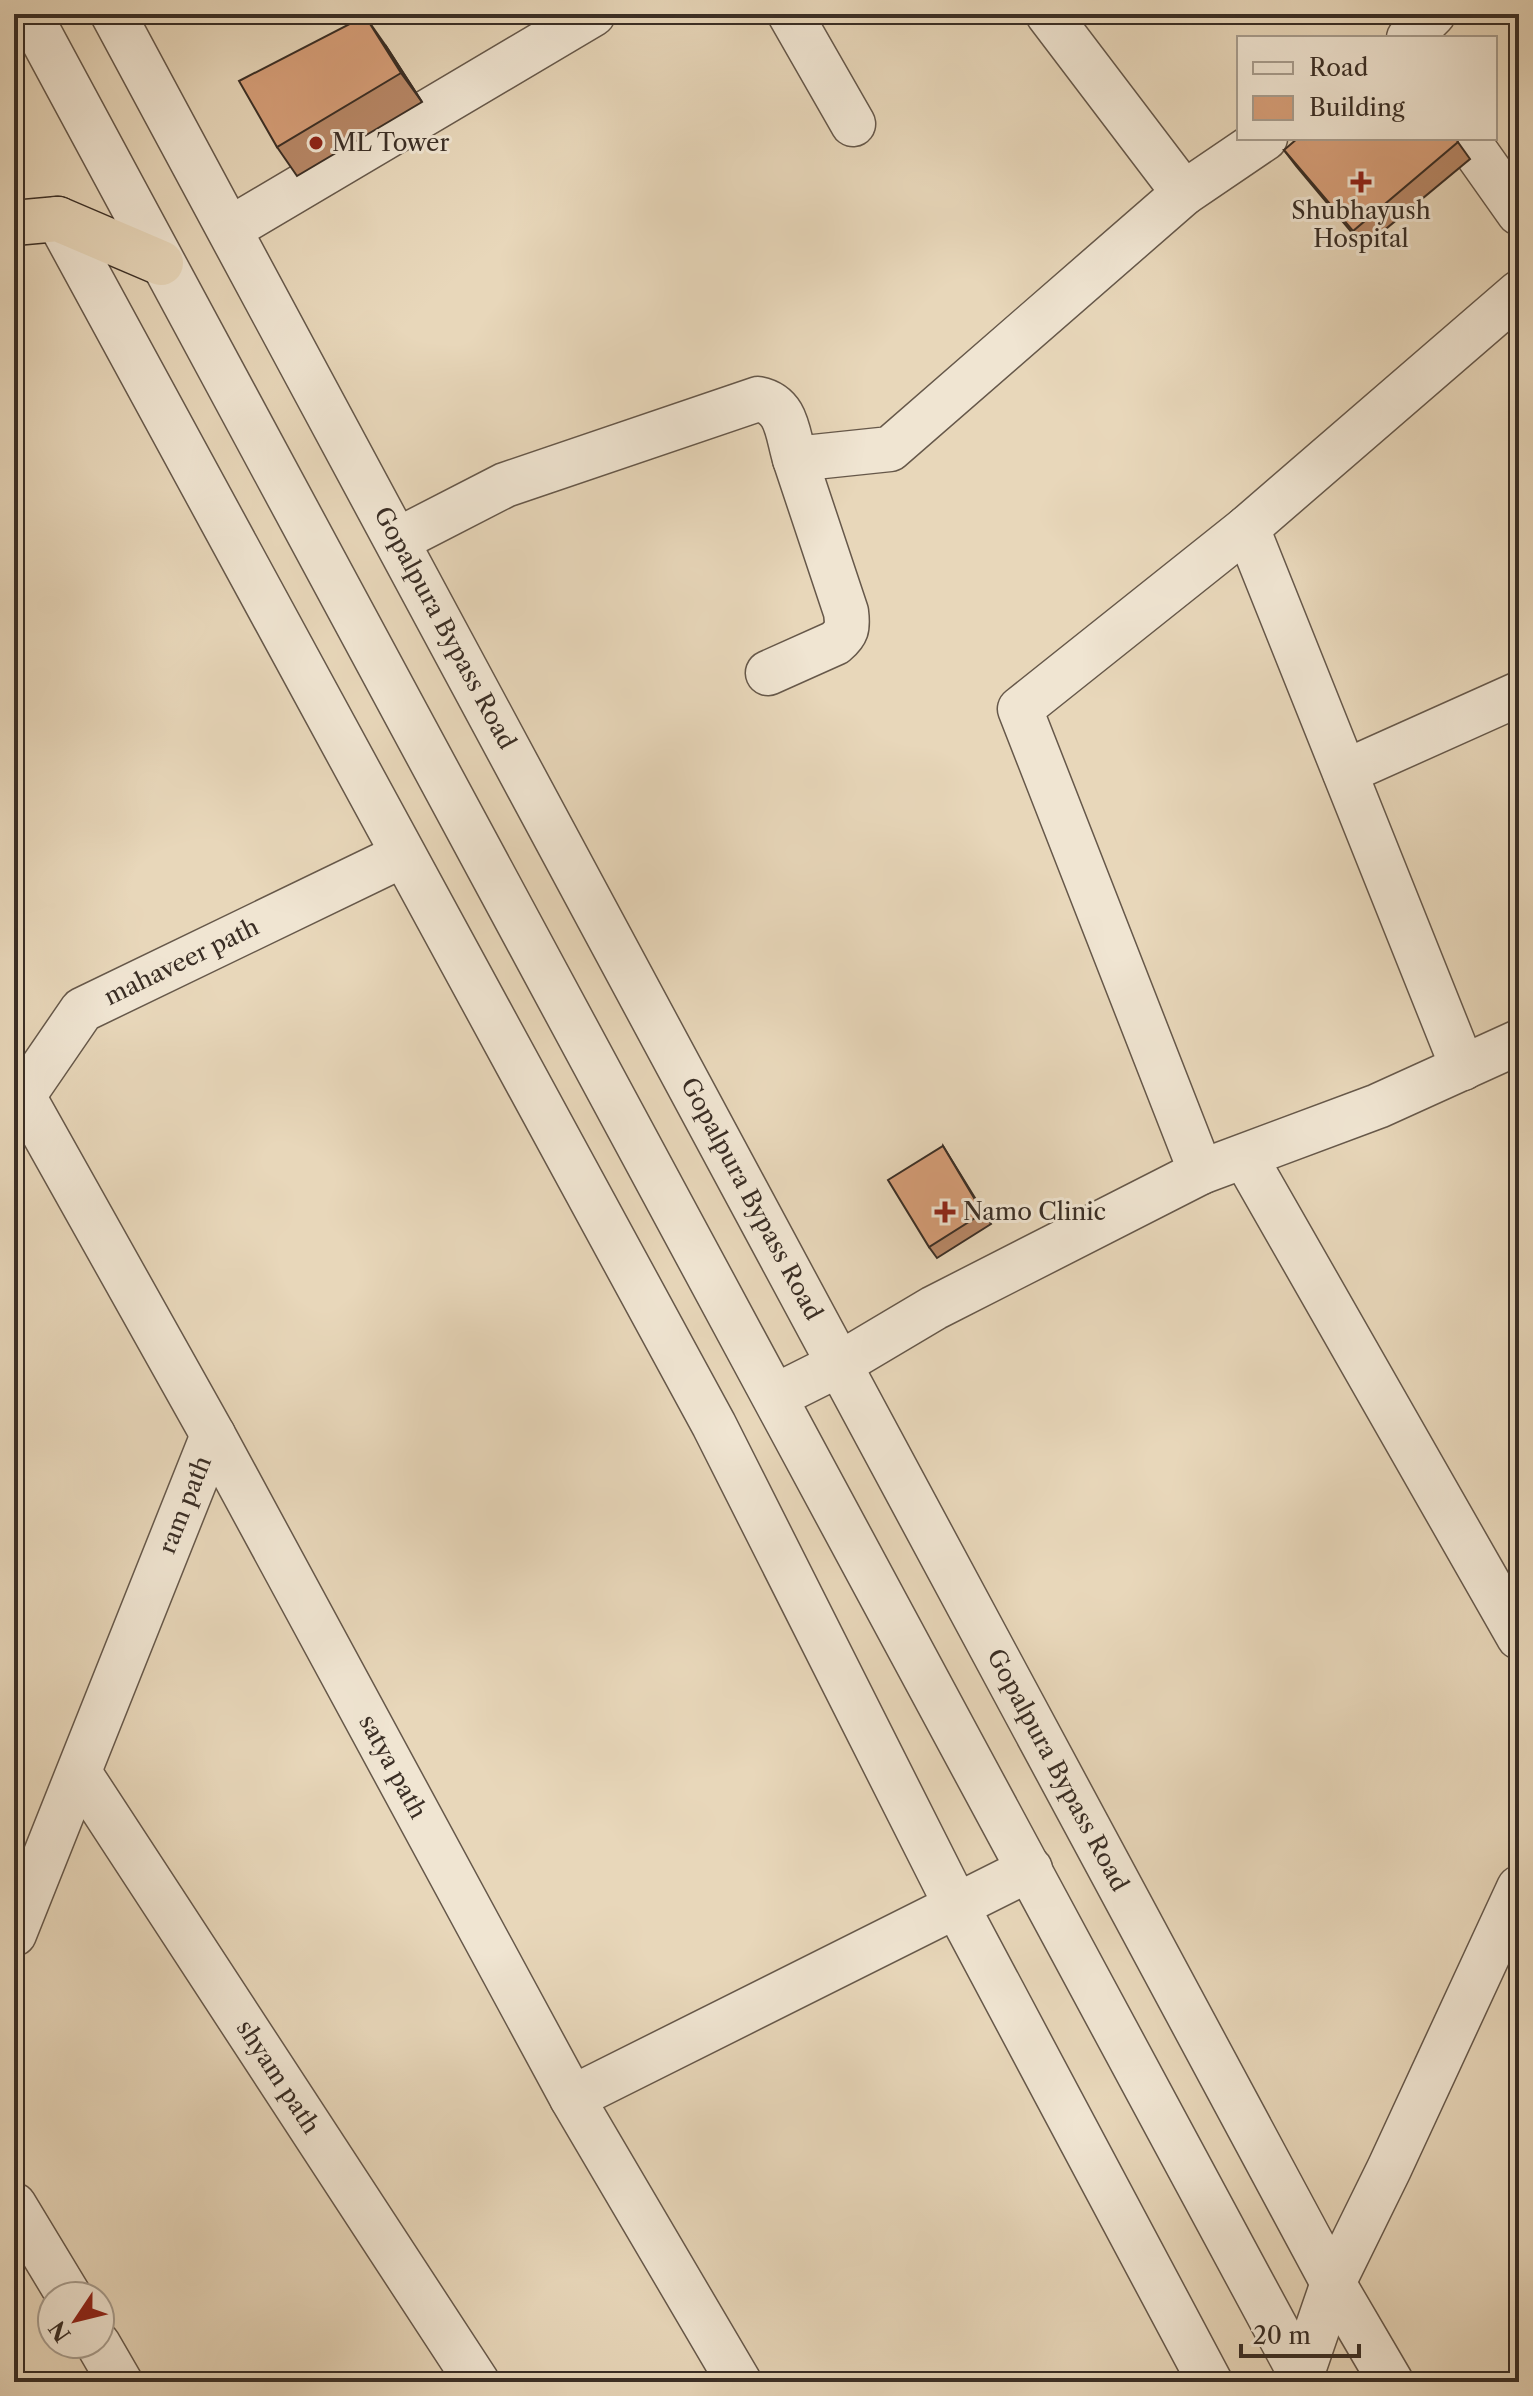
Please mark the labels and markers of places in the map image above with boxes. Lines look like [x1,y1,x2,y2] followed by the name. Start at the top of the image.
[332,128,450,157] place label: ML Tower
[307,134,325,152] marker: ML Tower
[1350,171,1372,193] marker: Shubhayush Hospital
[1291,196,1431,253] place label: Shubhayush Hospital
[963,1197,1106,1226] place label: Namo Clinic
[934,1201,956,1223] marker: Namo Clinic

